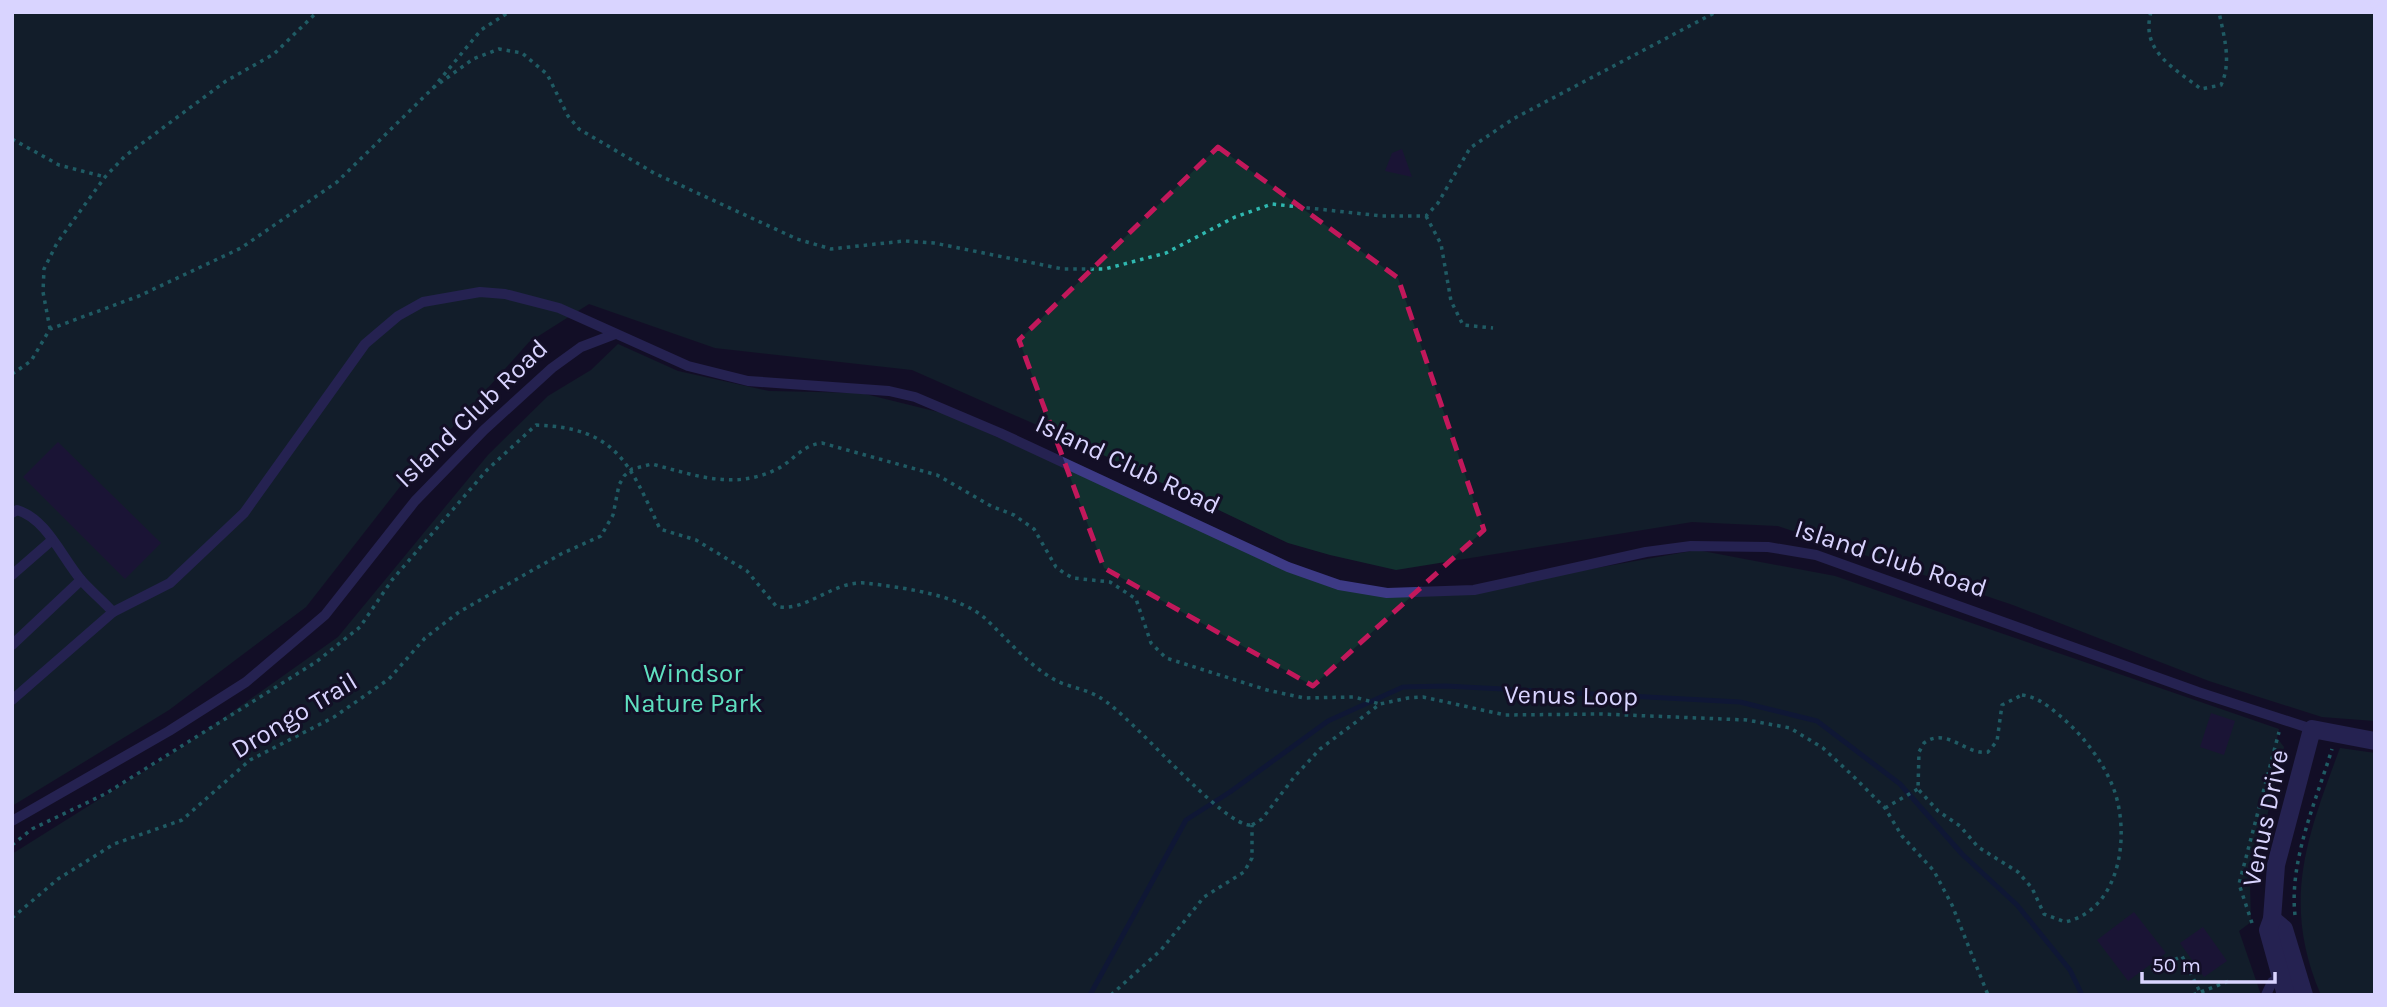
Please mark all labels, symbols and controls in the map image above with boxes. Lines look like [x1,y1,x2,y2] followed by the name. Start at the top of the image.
[389,333,554,494] street label: Island Club Road
[1031,408,1225,521] street label: Island Club Road
[1791,513,1991,604] street label: Island Club Road
[623,658,763,719] park label: Windsor Nature Park
[226,666,363,765] street label: Drongo Trail
[1504,679,1638,712] street label: Venus Loop
[2236,747,2295,889] street label: Venus Drive
[2142,940,2275,984] scale bar
[2152,953,2201,977] text: 50 m

